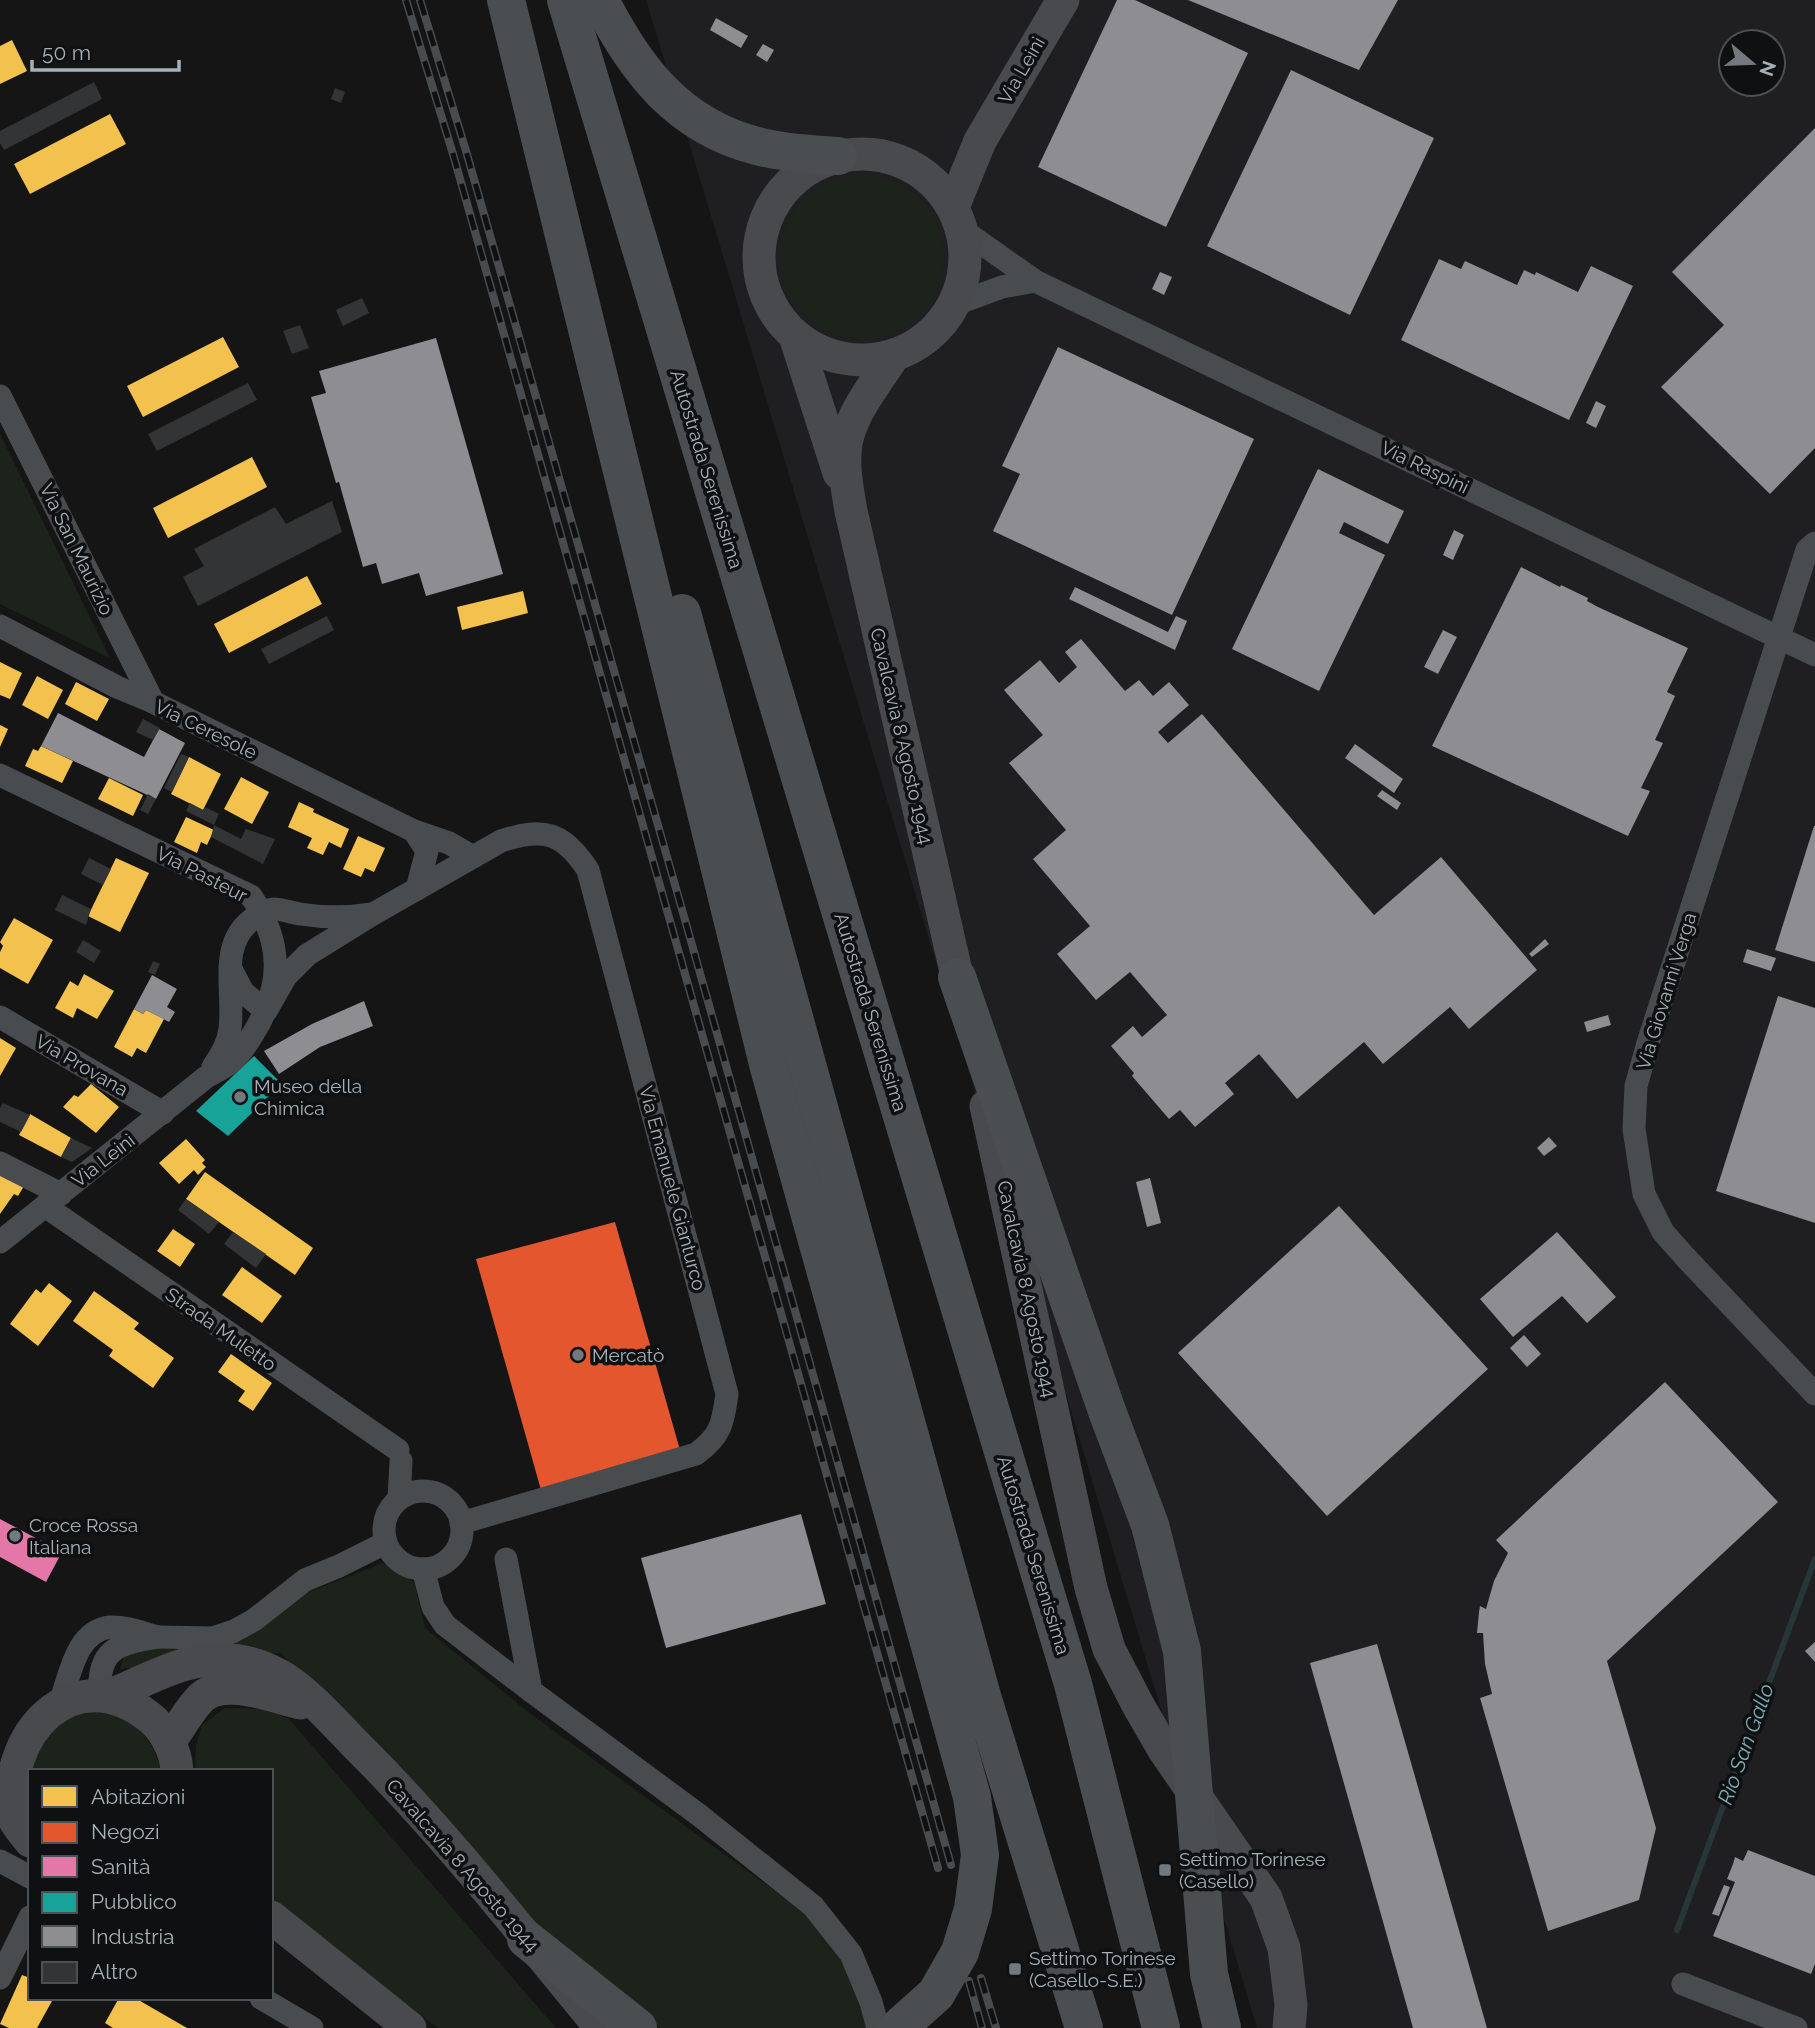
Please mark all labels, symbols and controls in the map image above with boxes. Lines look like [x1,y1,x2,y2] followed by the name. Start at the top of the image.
[32,28,178,72] scale bar
[1717,28,1787,98] north arrow
[993,33,1049,107] street label: Via Leinì
[42,40,91,65] text: 50 m
[1755,58,1781,79] text: N
[666,367,748,571] street label: Autostrada Serenissima
[1377,436,1473,498] street label: Via Raspini
[36,480,118,618] street label: Via San Maurizio
[866,626,938,846] street label: Cavalcavia 8 Agosto 1944
[151,695,261,763] street label: Via Ceresole
[153,842,251,906] street label: Via Pasteur
[830,910,912,1114] street label: Autostrada Serenissima
[1632,910,1700,1072] street label: Via Giovanni Verga
[32,1030,132,1100] street label: Via Provana
[254,1075,362,1119] place label: Museo della Chimica
[635,1083,711,1293] street label: Via Emanuele Gianturco
[232,1089,248,1105] marker: Museo della Chimica
[67,1129,139,1191] street label: Via Leinì
[993,1179,1061,1399] street label: Cavalcavia 8 Agosto 1944
[162,1283,280,1375] street label: Strada Muletto
[592,1344,664,1366] place label: Mercatò
[570,1347,586,1363] marker: Mercatò
[993,1453,1075,1657] street label: Autostrada Serenissima
[29,1514,138,1558] place label: Croce Rossa Italiana
[7,1528,23,1544] marker: Croce Rossa Italiana
[1712,1680,1779,1808] water label: Rio San Gallo
[28,1769,273,2000] legend
[382,1774,544,1956] street label: Cavalcavia 8 Agosto 1944
[91,1784,185,1809] text: Abitazioni
[91,1819,160,1844] text: Negozi
[1179,1848,1326,1892] place label: Settimo Torinese (Casello)
[91,1854,151,1879] text: Sanità
[1157,1862,1173,1878] marker: Settimo Torinese (Casello)
[91,1889,177,1914] text: Pubblico
[91,1924,175,1949] text: Industria
[1029,1947,1176,1991] place label: Settimo Torinese (Casello-S.E.)
[91,1959,137,1984] text: Altro
[1007,1961,1023,1977] marker: Settimo Torinese (Casello-S.E.)

